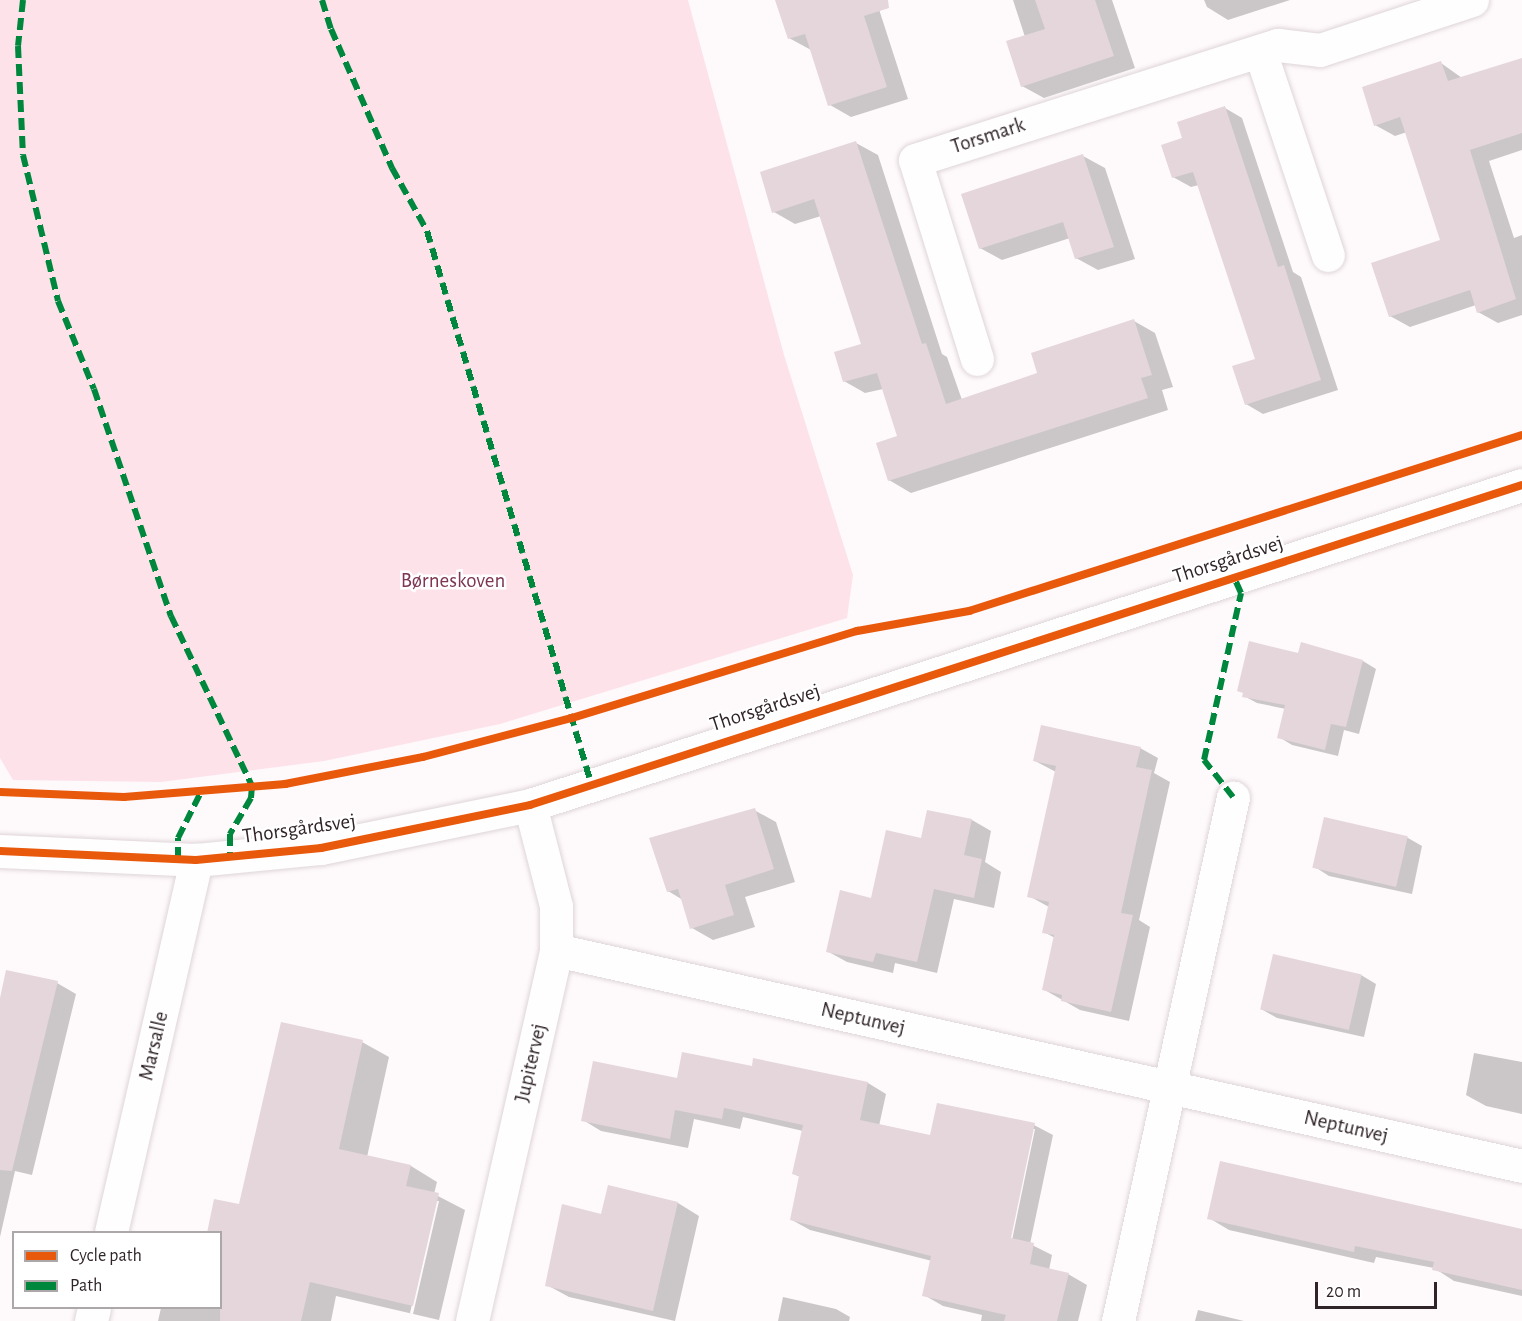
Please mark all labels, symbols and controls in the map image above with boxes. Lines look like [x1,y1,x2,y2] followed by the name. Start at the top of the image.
[948,112,1028,160] street label: Torsmark
[1170,530,1286,590] street label: Thorsgårdsvej
[401,568,505,594] park label: Børneskoven
[707,678,823,738] street label: Thorsgårdsvej
[241,809,357,849] street label: Thorsgårdsvej
[818,997,908,1041] street label: Neptunvej
[134,1009,174,1083] street label: Marsalle
[510,1021,552,1105] street label: Jupitervej
[1301,1105,1391,1149] street label: Neptunvej
[12,1231,222,1309] legend
[70,1247,142,1265] text: Cycle path
[1318,1270,1440,1308] scale bar
[70,1277,102,1295] text: Path
[1326,1283,1361,1301] text: 20 m

